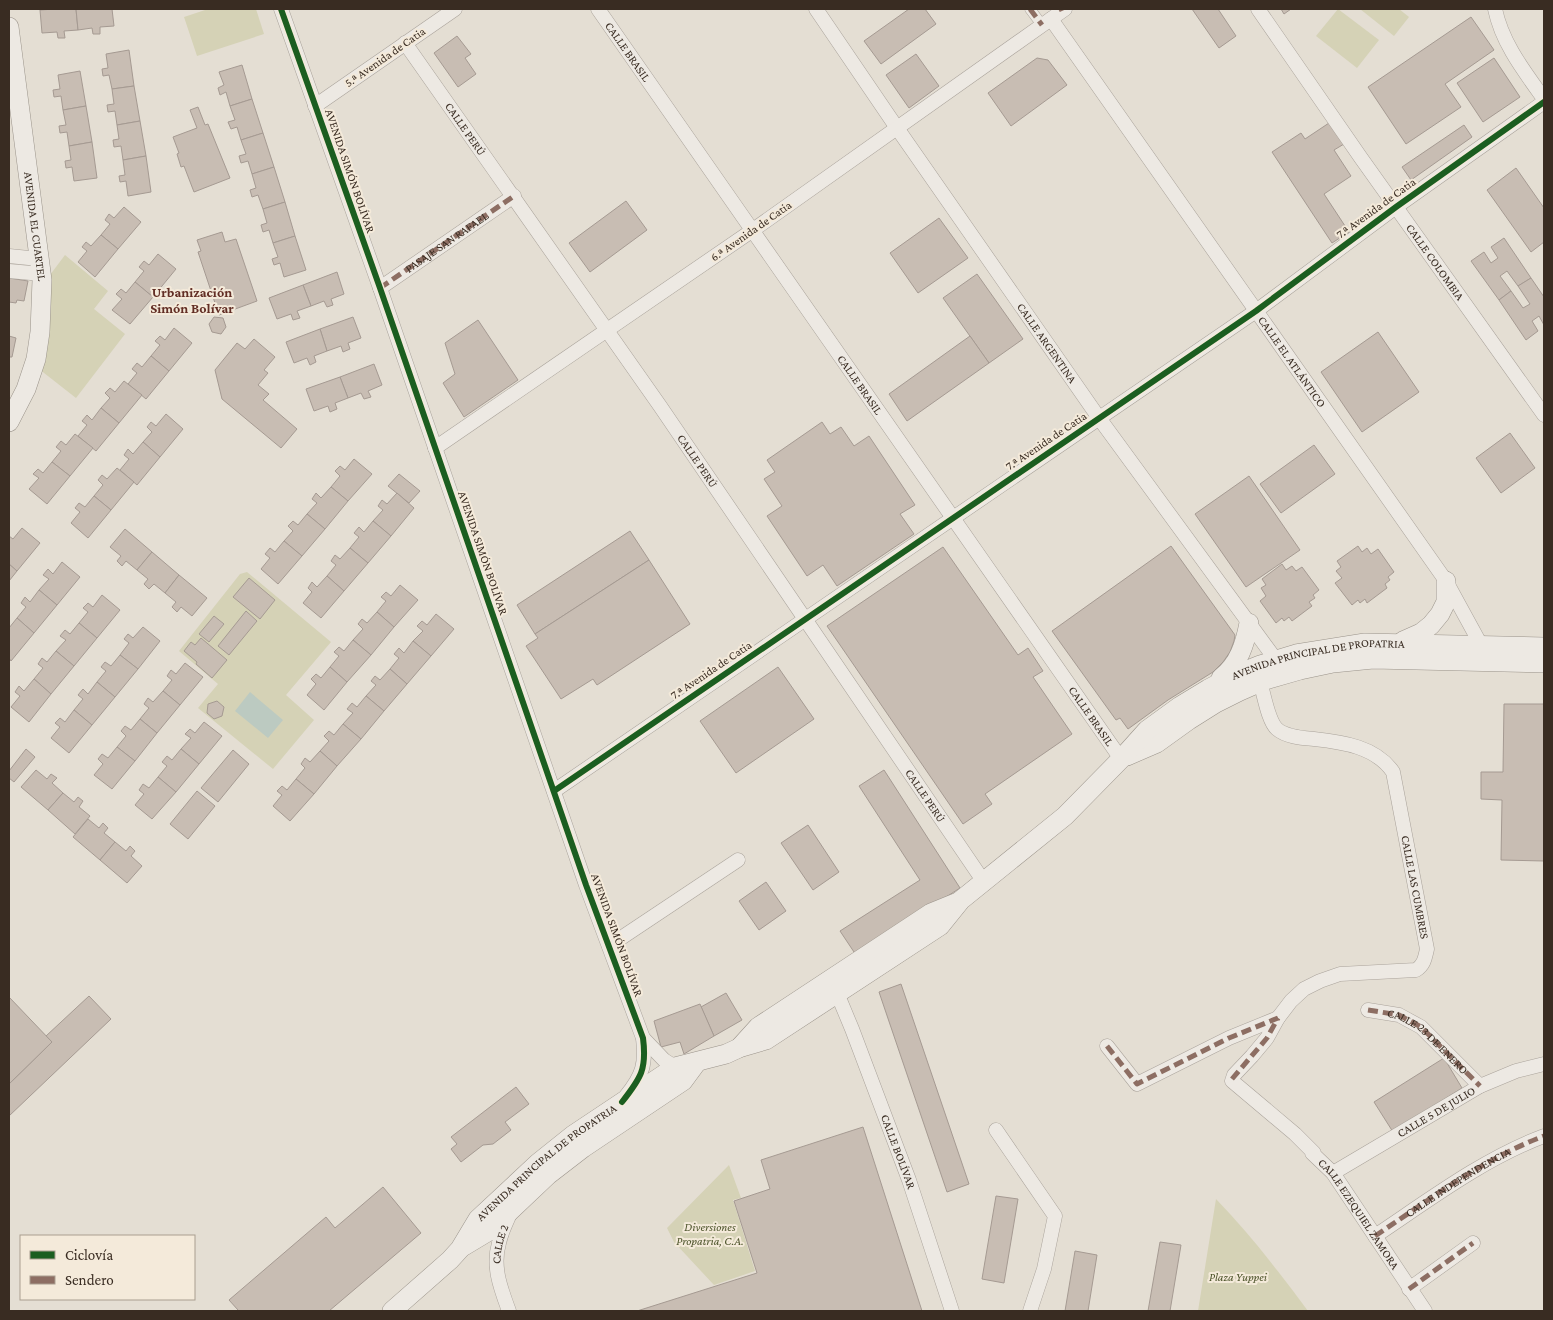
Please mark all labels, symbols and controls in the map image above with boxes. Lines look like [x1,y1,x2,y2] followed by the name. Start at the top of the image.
[602,19,653,84] street label: CALLE BRASIL
[342,24,428,90] street label: 5.ª Avenida de Catia
[442,100,489,158] street label: CALLE PERÚ
[322,107,378,235] street label: AVENIDA SIMÓN BOLÍVAR
[21,171,49,282] street label: AVENIDA EL CUARTEL
[1334,174,1419,241] street label: 7.ª Avenida de Catia
[708,198,795,264] street label: 6.ª Avenida de Catia
[402,209,491,276] street label: PASAJE SAN RAFAEL
[1403,221,1467,303] street label: CALLE COLOMBIA
[150,284,234,316] district label: Urbanización Simón Bolívar
[1014,300,1080,386] street label: CALLE ARGENTINA
[1255,313,1329,410] street label: CALLE EL ATLÁNTICO
[834,352,886,417] street label: CALLE BRASIL
[1003,408,1090,473] street label: 7.ª Avenida de Catia
[674,432,721,490] street label: CALLE PERÚ
[455,489,511,617] street label: AVENIDA SIMÓN BOLÍVAR
[1229,635,1405,683] street label: AVENIDA PRINCIPAL DE PROPATRIA
[668,637,755,702] street label: 7.ª Avenida de Catia
[1065,684,1117,749] street label: CALLE BRASIL
[902,766,948,825] street label: CALLE PERÚ
[1398,834,1432,941] street label: CALLE LAS CUMBRES
[588,872,646,999] street label: AVENIDA SIMÓN BOLÍVAR
[1386,1006,1471,1077] street label: CALLE 23 DE ENERO
[1395,1083,1478,1140] street label: CALLE 5 DE JULIO
[473,1101,619,1224] street label: AVENIDA PRINCIPAL DE PROPATRIA
[878,1112,919,1191] street label: CALLE BOLÍVAR
[1403,1145,1513,1220] street label: CALLE INDEPENDENCIA
[1315,1156,1402,1272] street label: CALLE EZEQUIEL ZAMORA
[676,1220,744,1248] park label: Diversiones Propatria, C.A.
[489,1222,512,1264] street label: CALLE 2
[20,1235,195,1300] legend
[65,1247,113,1263] text: Ciclovía
[1209,1270,1268,1284] park label: Plaza Yuppei
[65,1272,114,1288] text: Sendero

